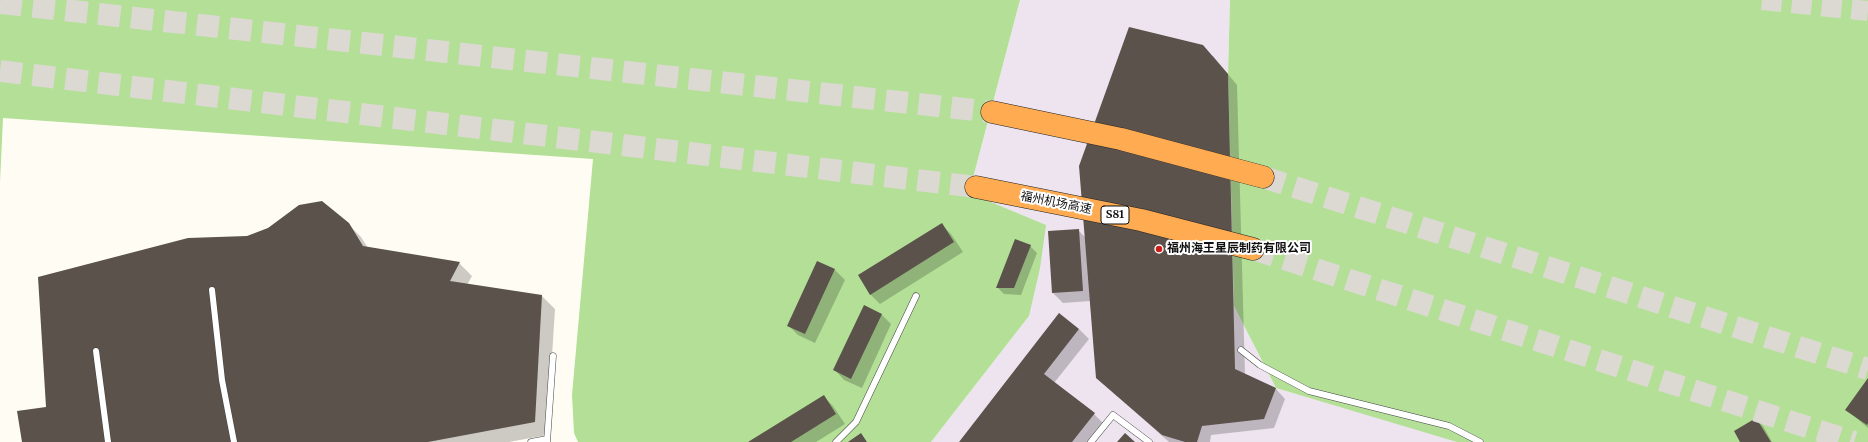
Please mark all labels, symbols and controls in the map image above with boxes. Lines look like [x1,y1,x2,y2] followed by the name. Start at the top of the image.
[1019,189,1093,217] street label: 福州机场高速
[1101,206,1129,224] road number: S81
[1167,242,1311,256] place label: 福州海王星辰制药有限公司
[1154,244,1164,254] marker: 福州海王星辰制药有限公司

